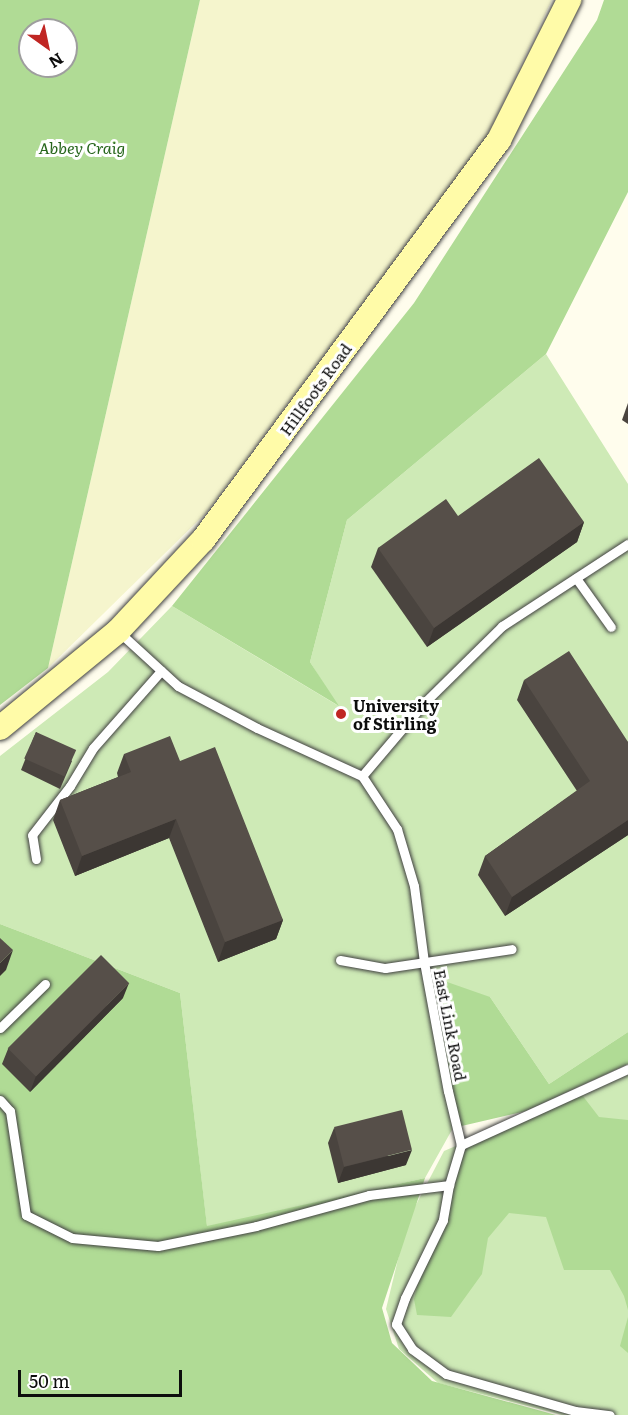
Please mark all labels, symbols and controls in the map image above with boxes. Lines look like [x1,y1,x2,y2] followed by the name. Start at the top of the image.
[18,18,78,78] north arrow
[45,48,69,75] text: N
[39,137,125,157] park label: Abbey Craig
[275,339,355,439] street label: Hillfoots Road
[353,695,439,733] place label: University of Stirling
[334,707,348,721] marker: University of Stirling
[431,968,471,1082] street label: East Link Road
[21,1358,184,1396] scale bar
[29,1367,70,1394] text: 50 m

